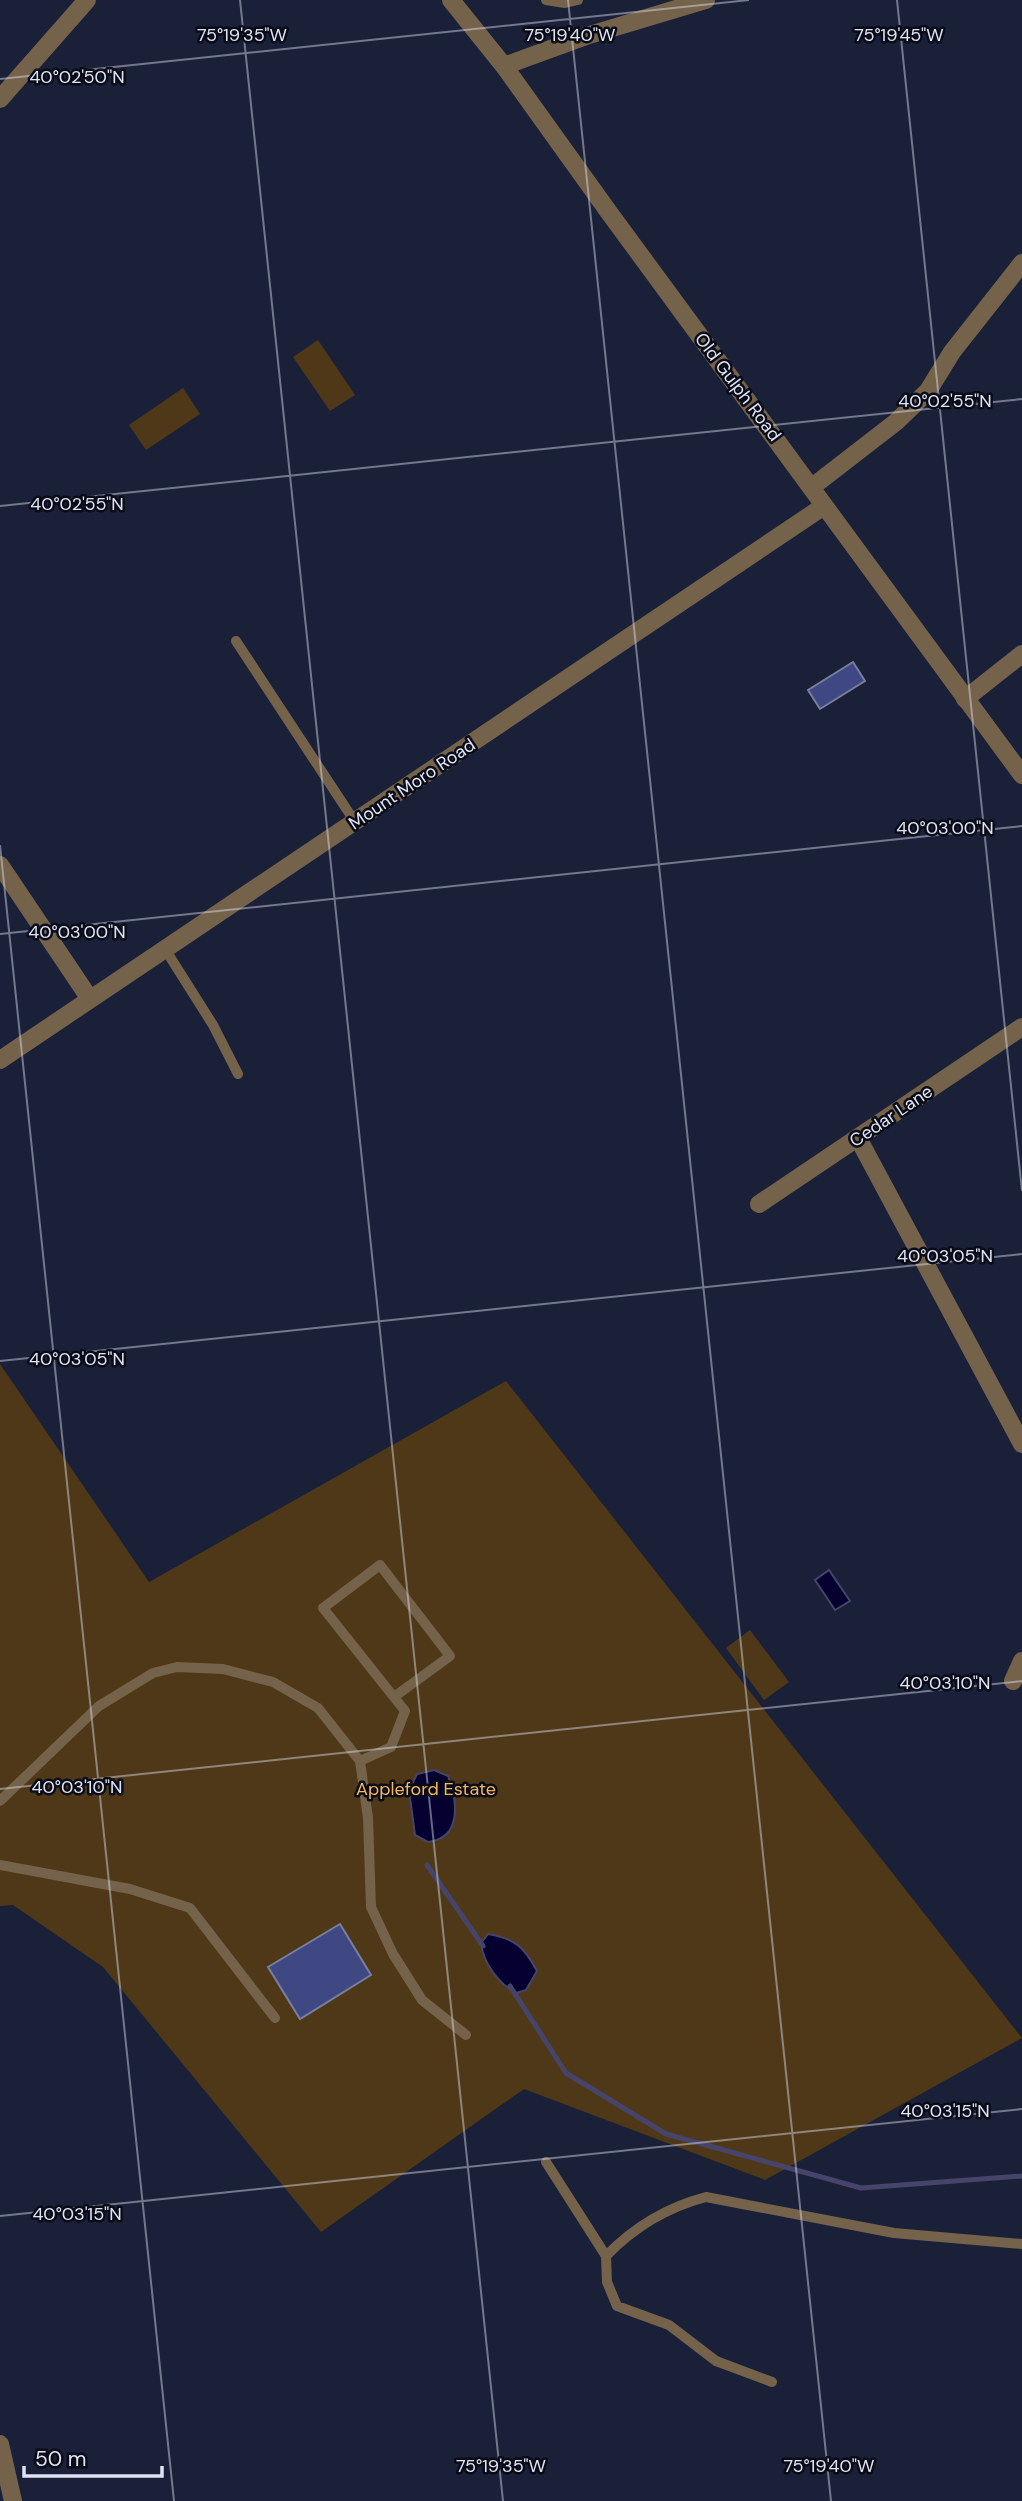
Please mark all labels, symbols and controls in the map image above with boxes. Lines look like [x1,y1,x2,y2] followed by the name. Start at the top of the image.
[197,23,287,47] text: 75°19'35"W
[525,23,615,47] text: 75°19'40"W
[854,23,944,47] text: 75°19'45"W
[29,65,125,89] text: 40°02'50"N
[689,328,787,446] street label: Old Gulph Road
[898,389,992,413] text: 40°02'55"N
[30,492,124,516] text: 40°02'55"N
[344,733,480,835] street label: Mount Moro Road
[896,816,994,840] text: 40°03'00"N
[28,920,126,944] text: 40°03'00"N
[845,1079,937,1153] street label: Cedar Lane
[897,1244,993,1268] text: 40°03'05"N
[29,1347,125,1371] text: 40°03'05"N
[900,1671,990,1695] text: 40°03'10"N
[32,1775,122,1799] text: 40°03'10"N
[356,1777,496,1801] park label: Appleford Estate
[900,2099,990,2123] text: 40°03'15"N
[32,2202,122,2226] text: 40°03'15"N
[24,2434,163,2478] scale bar
[35,2445,86,2473] text: 50 m
[456,2454,546,2478] text: 75°19'35"W
[784,2454,874,2478] text: 75°19'40"W

